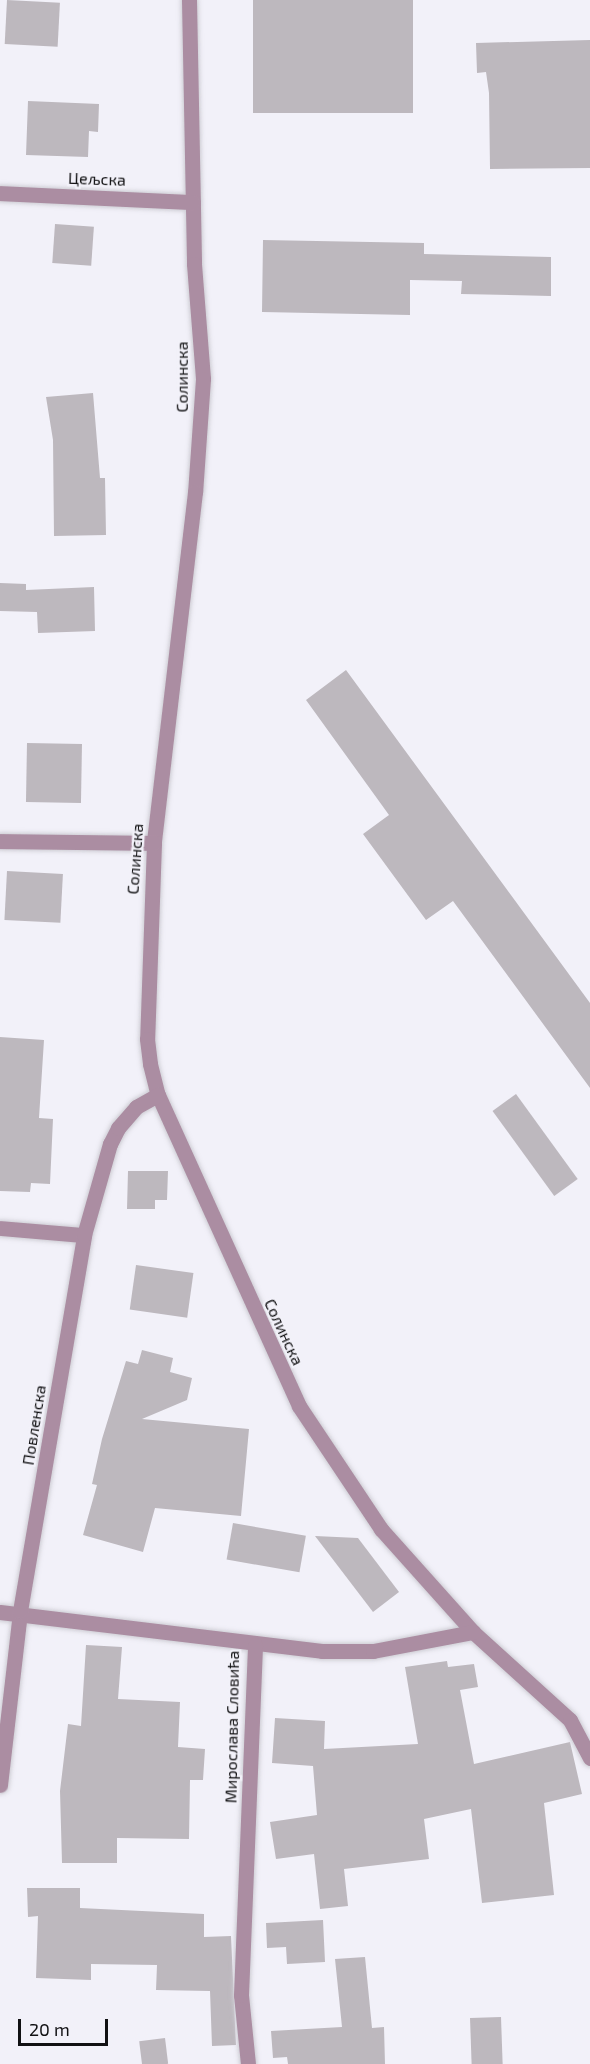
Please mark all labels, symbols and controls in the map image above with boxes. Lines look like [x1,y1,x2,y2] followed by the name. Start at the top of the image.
[68,168,126,190] street label: Цељска
[172,342,192,412] street label: Солинска
[123,823,147,895] street label: Солинска
[260,1296,308,1368] street label: Солинска
[18,1384,50,1466] street label: Повленска
[221,1651,243,1803] street label: Мирослава Словића
[21,2007,111,2045] scale bar
[29,2018,70,2040] text: 20 m

